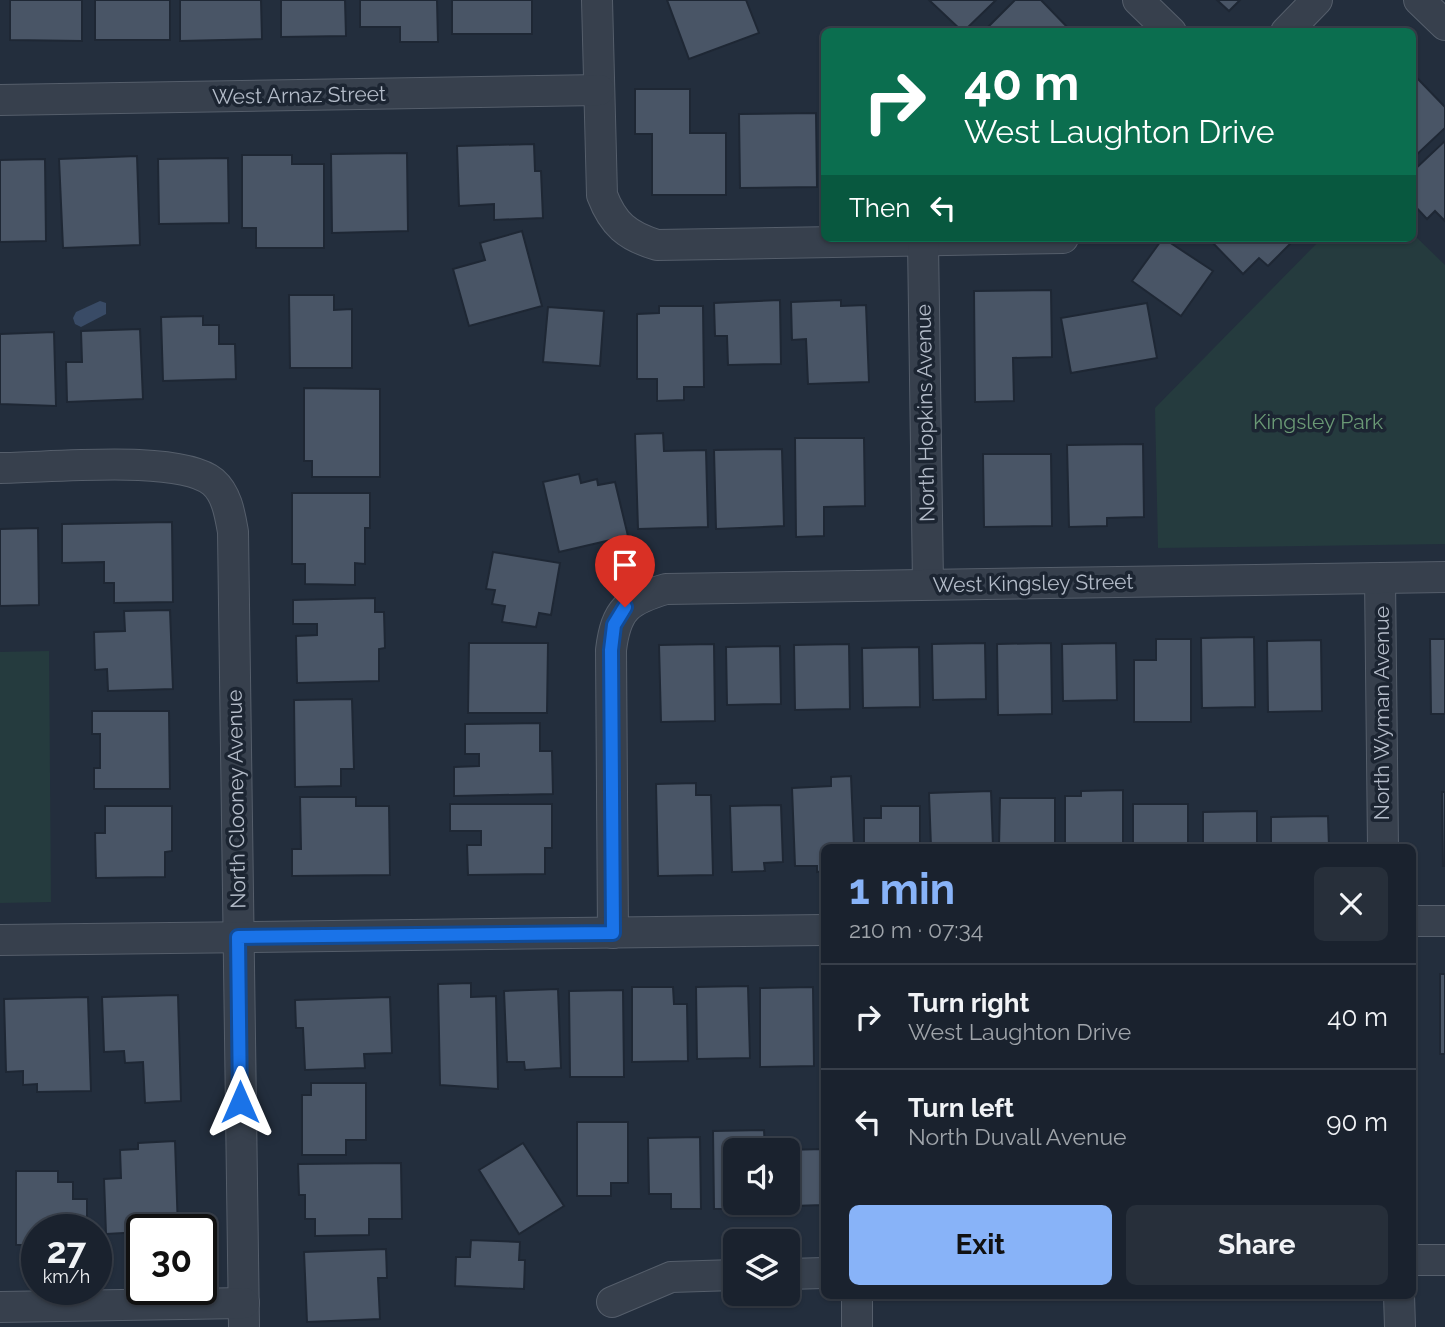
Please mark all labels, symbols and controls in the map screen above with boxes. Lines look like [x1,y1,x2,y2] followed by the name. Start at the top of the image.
[964,54,1079,111] text: 40 m
[849,56,940,147] icon: right
[212,81,386,109] street label: West Arnaz Street
[964,113,1274,150] text: West Laughton Drive
[924,189,962,227] icon: left
[849,193,910,223] text: Then
[911,304,939,522] street label: North Hopkins Avenue
[1253,409,1383,434] park label: Kingsley Park
[595,535,655,607] pin
[606,546,644,584] icon: arrive
[932,569,1134,597] street label: West Kingsley Street
[1369,606,1394,820] street label: North Wyman Avenue
[222,689,250,909] street label: North Clooney Avenue
[849,865,955,914] text: 1 min
[1314,867,1388,941] button: close
[849,916,983,943] text: 210 m · 07:34
[908,988,1029,1018] text: Turn right
[849,998,887,1036] icon: right
[1327,1002,1388,1032] text: 40 m
[908,1018,1131,1045] text: West Laughton Drive
[203,1065,277,1139] position arrow
[908,1093,1014,1123] text: Turn left
[849,1103,887,1141] icon: left
[1326,1107,1388,1137] text: 90 m
[908,1123,1127,1150] text: North Duvall Avenue
[723,1138,800,1306] map controls
[723,1138,800,1215] button: sound
[849,1205,1112,1285] button: Exit
[1126,1205,1388,1285] button: Share
[126,1214,217,1305] speed limit sign: 30
[723,1229,800,1306] button: layers
[47,1230,86,1271] text: 27
[43,1266,90,1287] text: km/h

